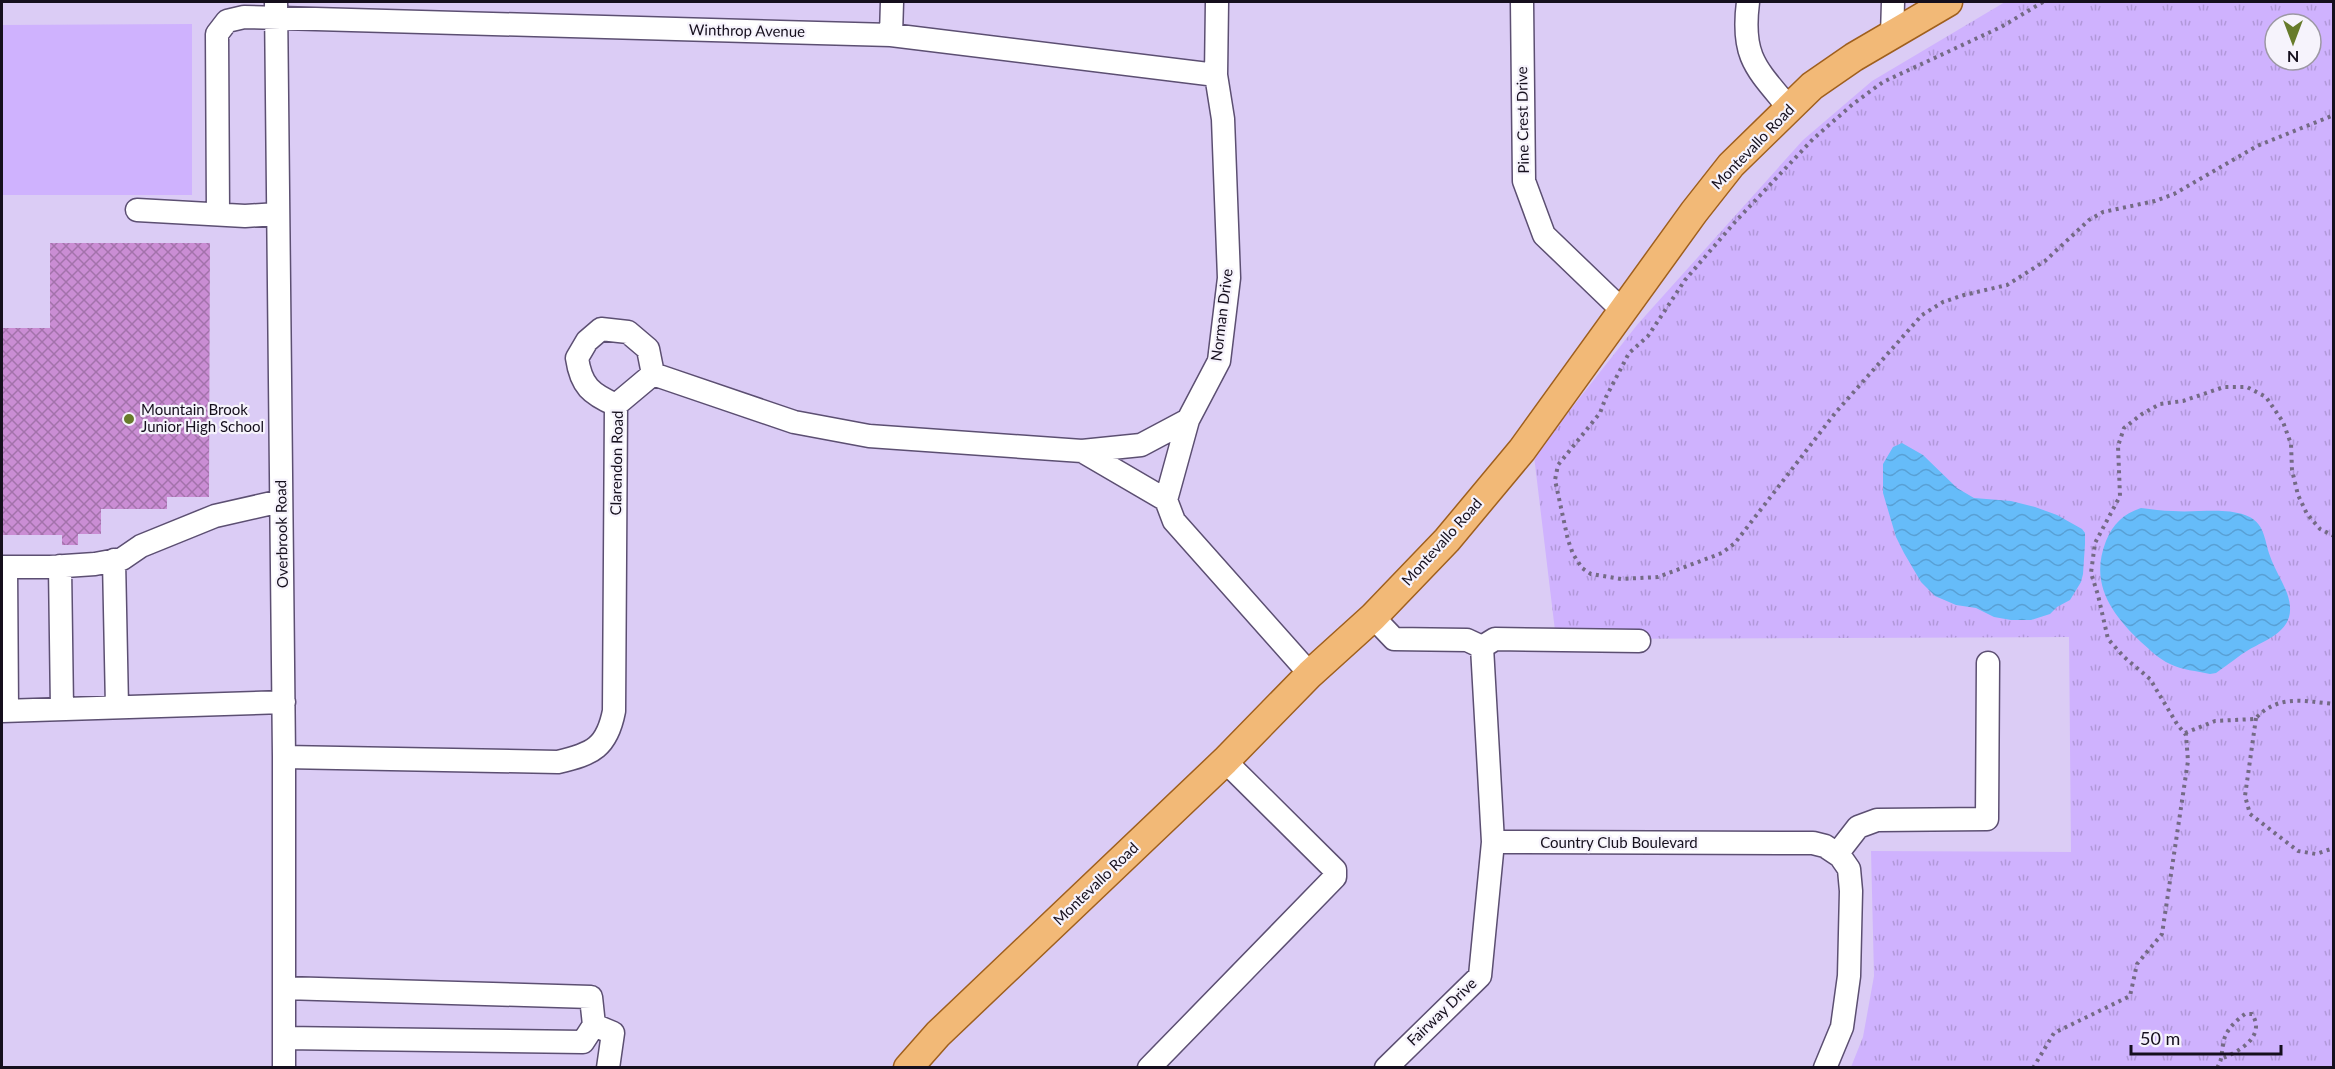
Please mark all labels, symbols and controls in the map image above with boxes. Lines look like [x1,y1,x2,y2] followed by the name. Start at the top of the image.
[2263,12,2323,72] north arrow
[689,20,805,40] street label: Winthrop Avenue
[2287,48,2299,67] text: N
[1512,66,1532,174] street label: Pine Crest Drive
[1707,100,1797,193] street label: Montevallo Road
[1206,268,1236,362] street label: Norman Drive
[141,400,264,435] place label: Mountain Brook Junior High School
[606,410,626,516] street label: Clarendon Road
[122,412,136,426] marker: Mountain Brook Junior High School
[271,480,291,588] street label: Overbrook Road
[1397,494,1485,589] street label: Montevallo Road
[1540,833,1698,851] street label: Country Club Boulevard
[1049,838,1142,928] street label: Montevallo Road
[1403,974,1480,1049] street label: Fairway Drive
[2131,1018,2281,1056] scale bar
[2140,1027,2180,1049] text: 50 m

